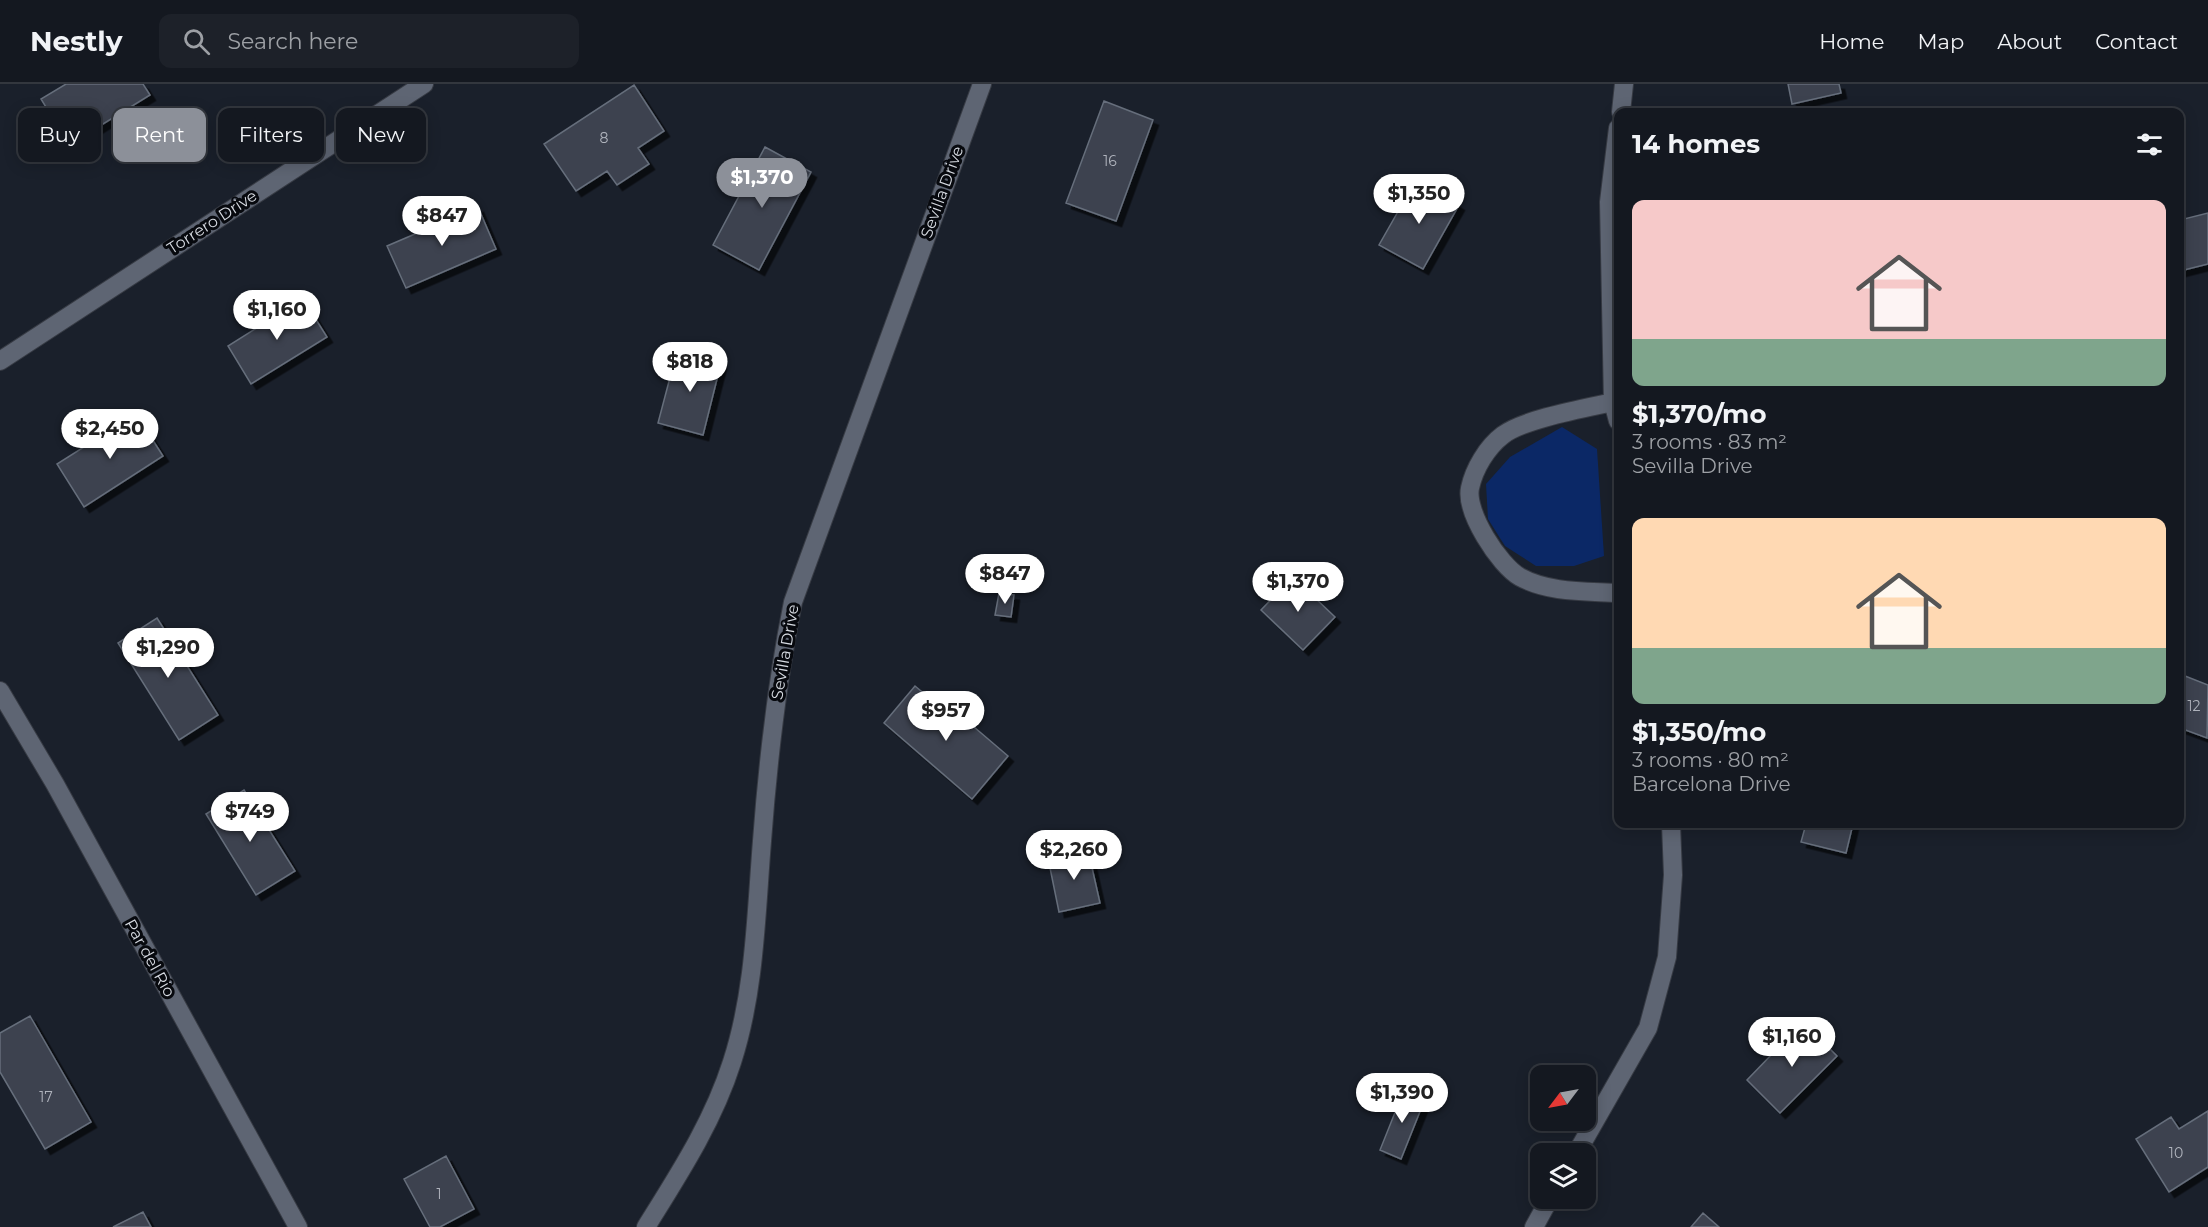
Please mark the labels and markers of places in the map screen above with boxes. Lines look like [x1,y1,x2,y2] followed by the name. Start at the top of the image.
[713,158,811,209] pin: $1,370
[1370,174,1468,225] pin: $1,350
[406,196,478,247] pin: $847
[228,290,326,341] pin: $1,160
[654,342,726,393] pin: $818
[61,409,159,460] pin: $2,450
[969,554,1041,605] pin: $847
[1249,562,1347,613] pin: $1,370
[119,628,217,679] pin: $1,290
[910,691,982,742] pin: $957
[214,792,286,843] pin: $749
[1025,830,1123,881] pin: $2,260
[1743,1017,1841,1068] pin: $1,160
[1353,1073,1451,1124] pin: $1,390

